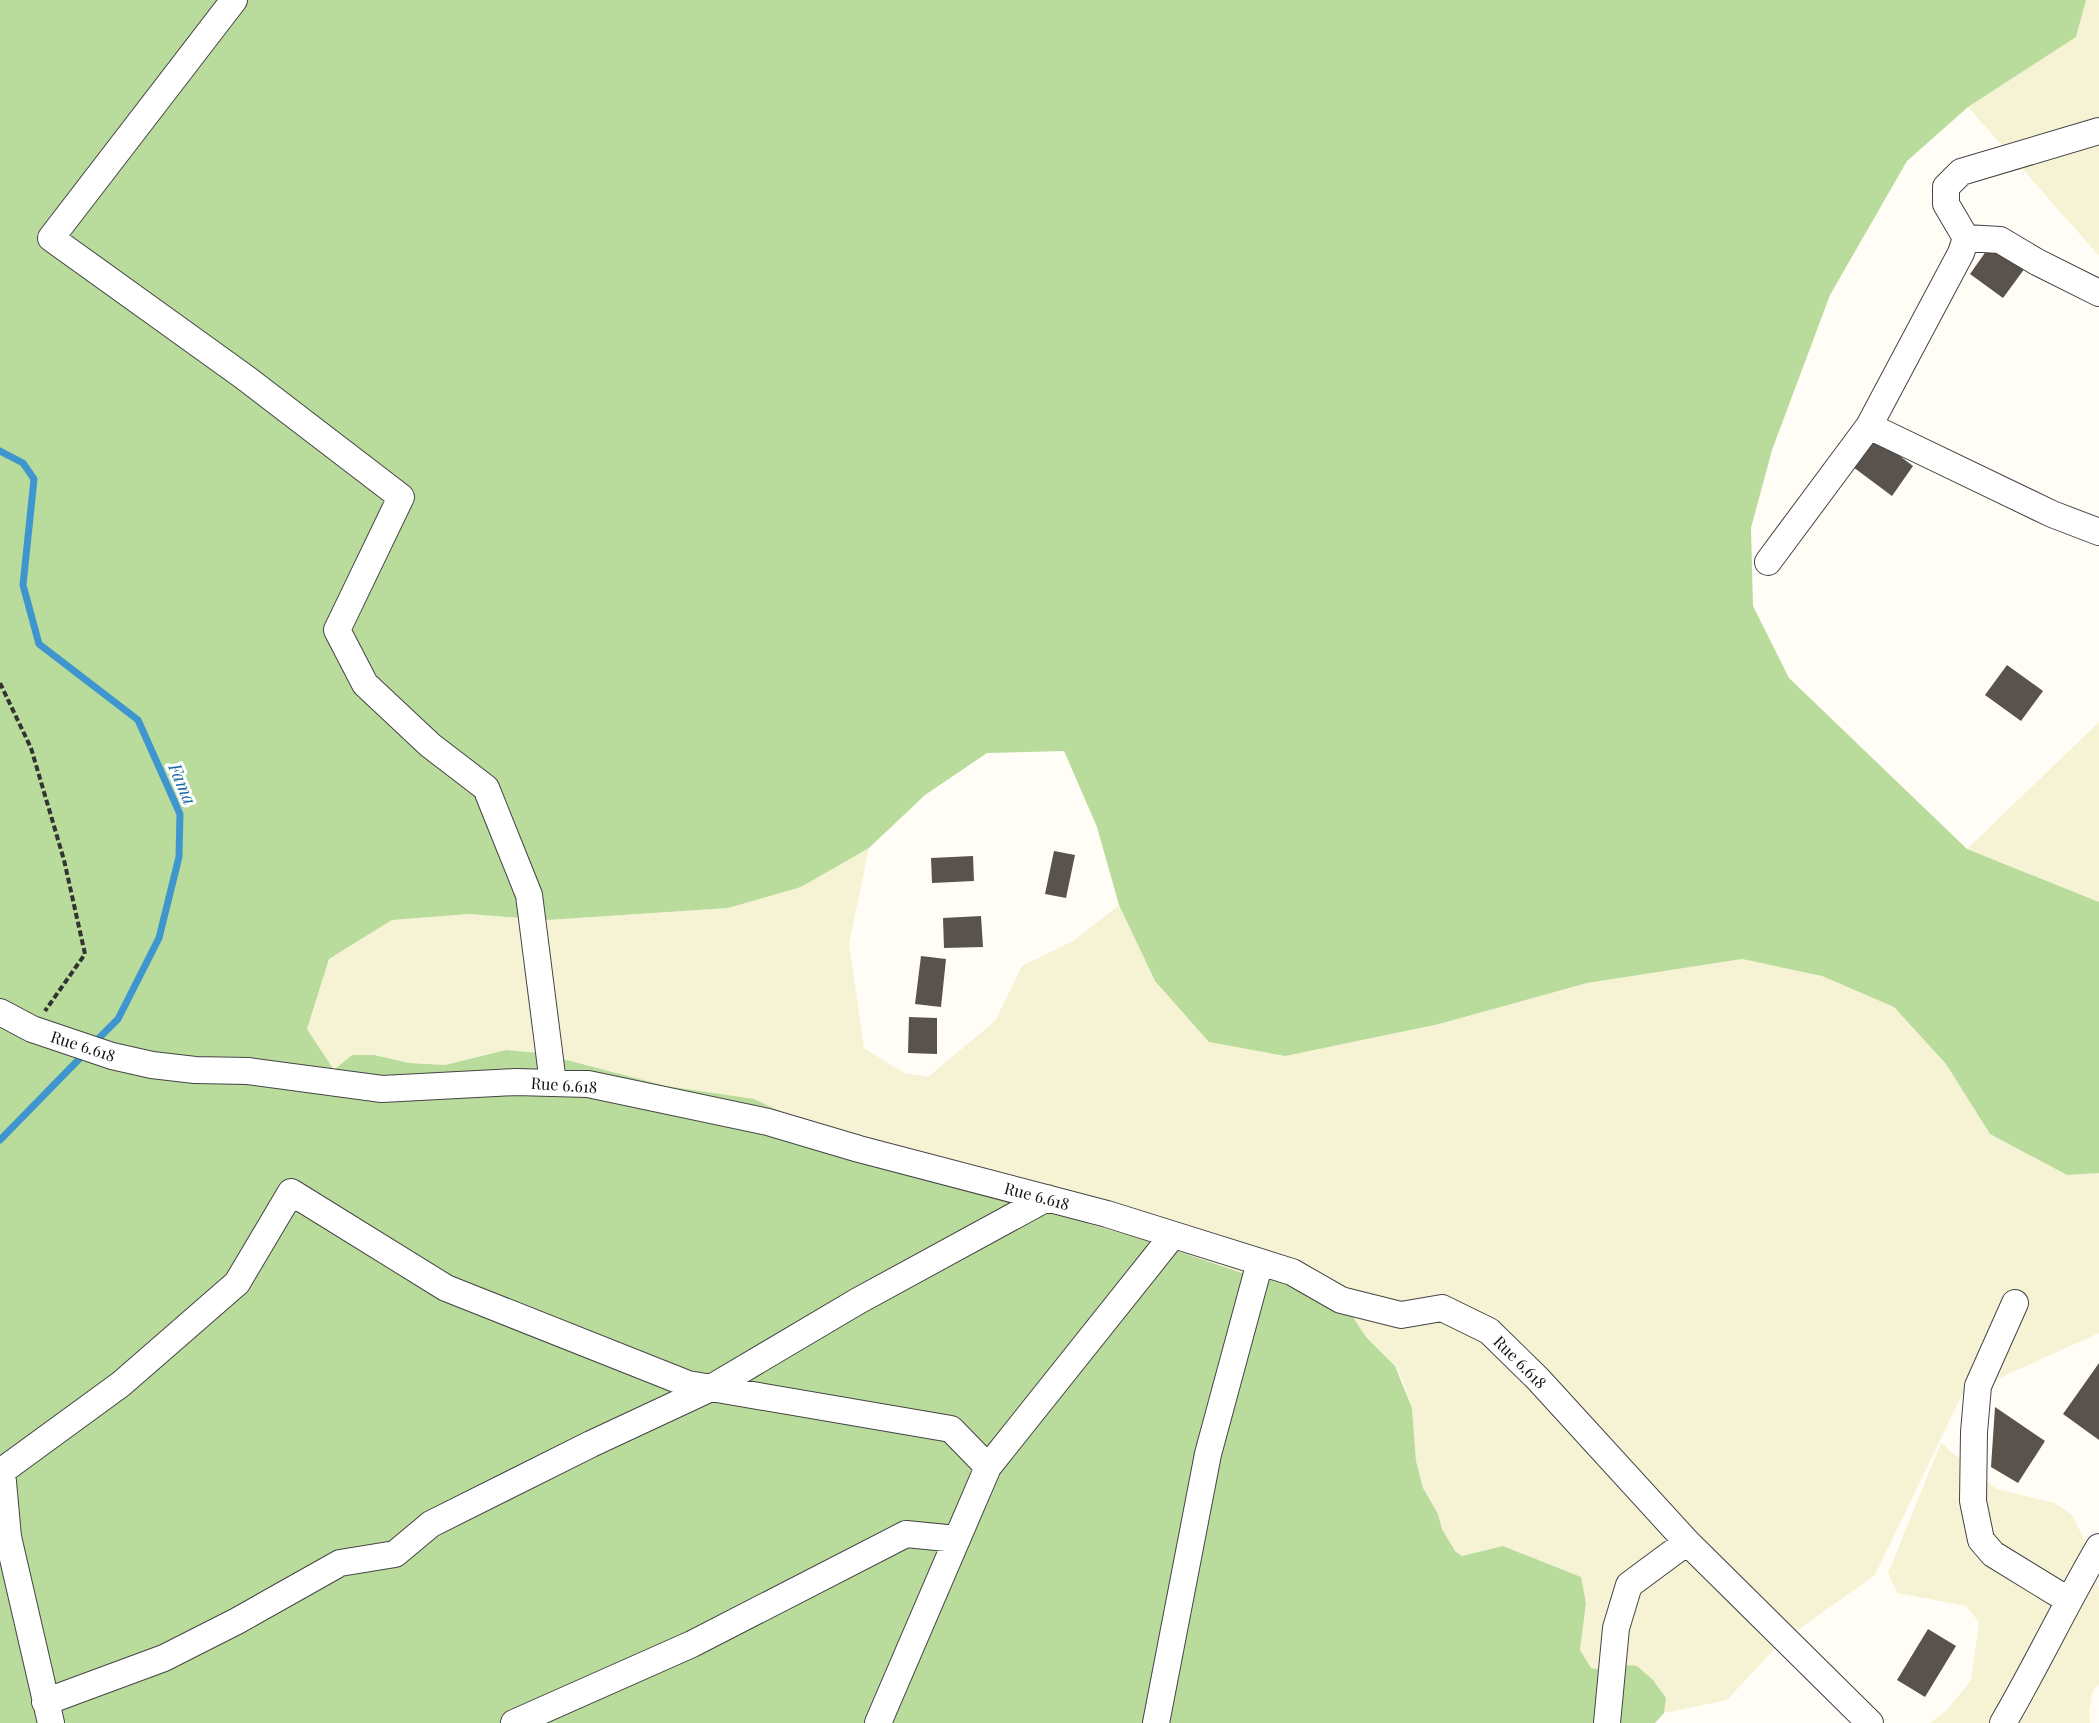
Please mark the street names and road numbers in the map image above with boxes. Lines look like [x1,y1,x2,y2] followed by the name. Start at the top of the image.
[48,1025,118,1066] street label: Rue 6.618
[530,1072,598,1097] street label: Rue 6.618
[1002,1177,1072,1214] street label: Rue 6.618
[1489,1331,1551,1393] street label: Rue 6.618

